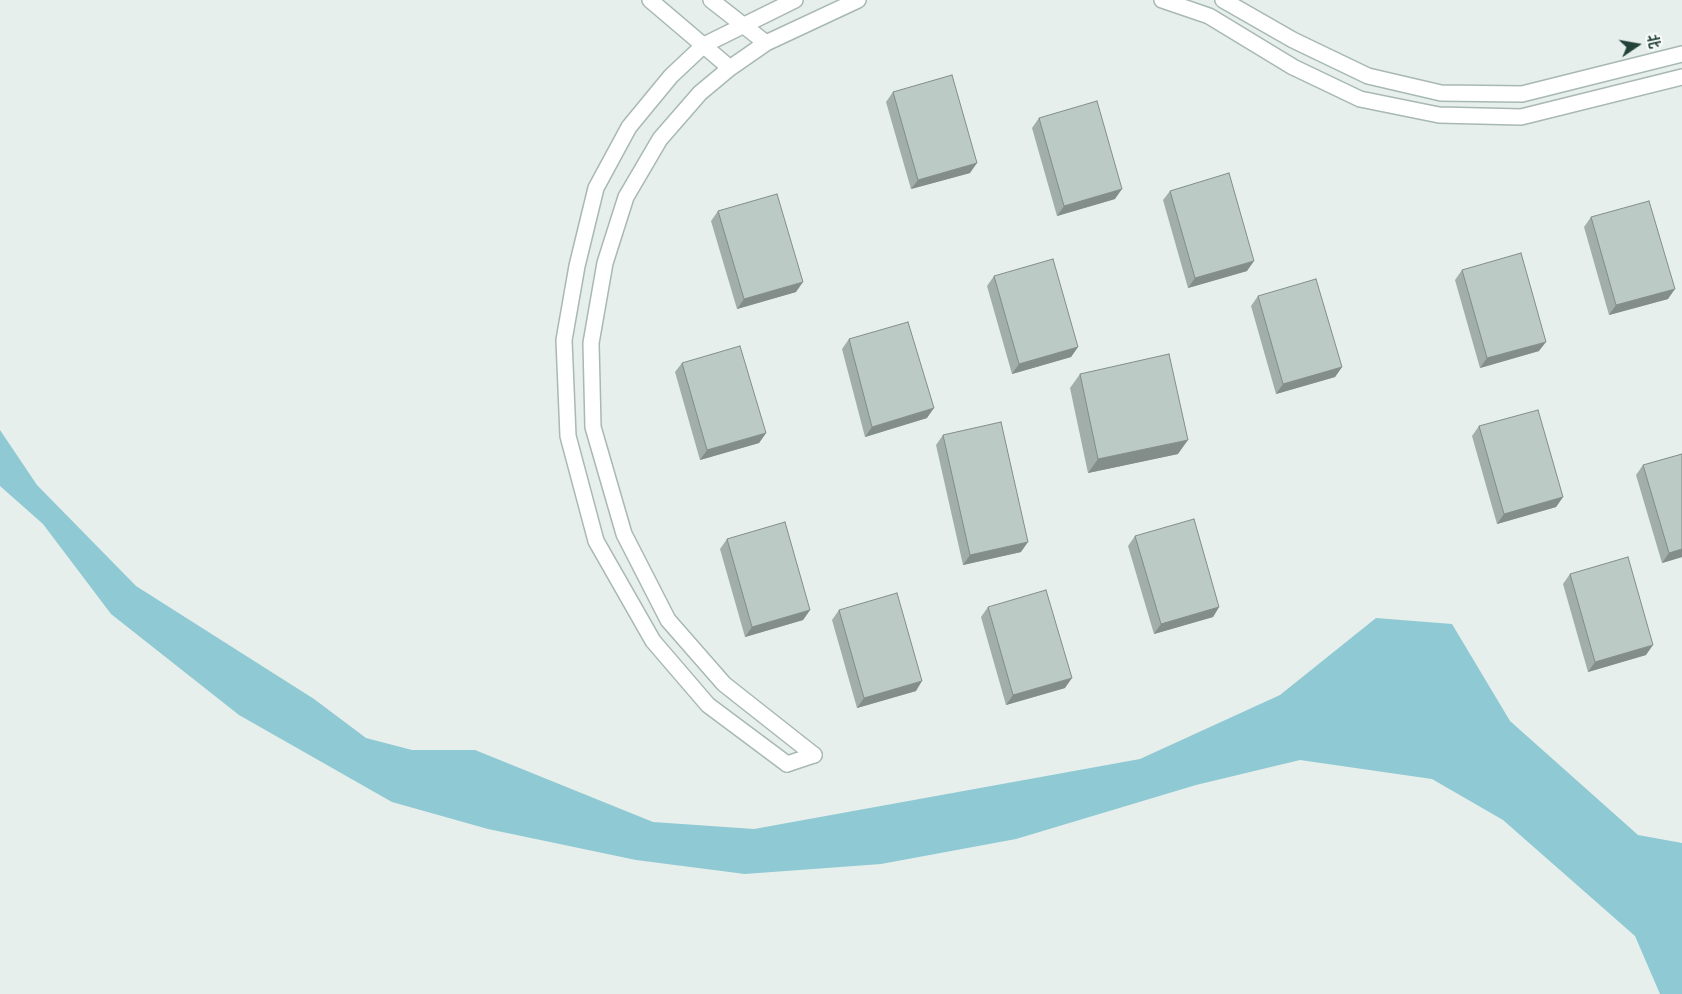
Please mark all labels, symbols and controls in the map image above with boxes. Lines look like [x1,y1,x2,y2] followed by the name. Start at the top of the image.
[1612,20,1662,70] north arrow
[1642,33,1662,50] text: 北

